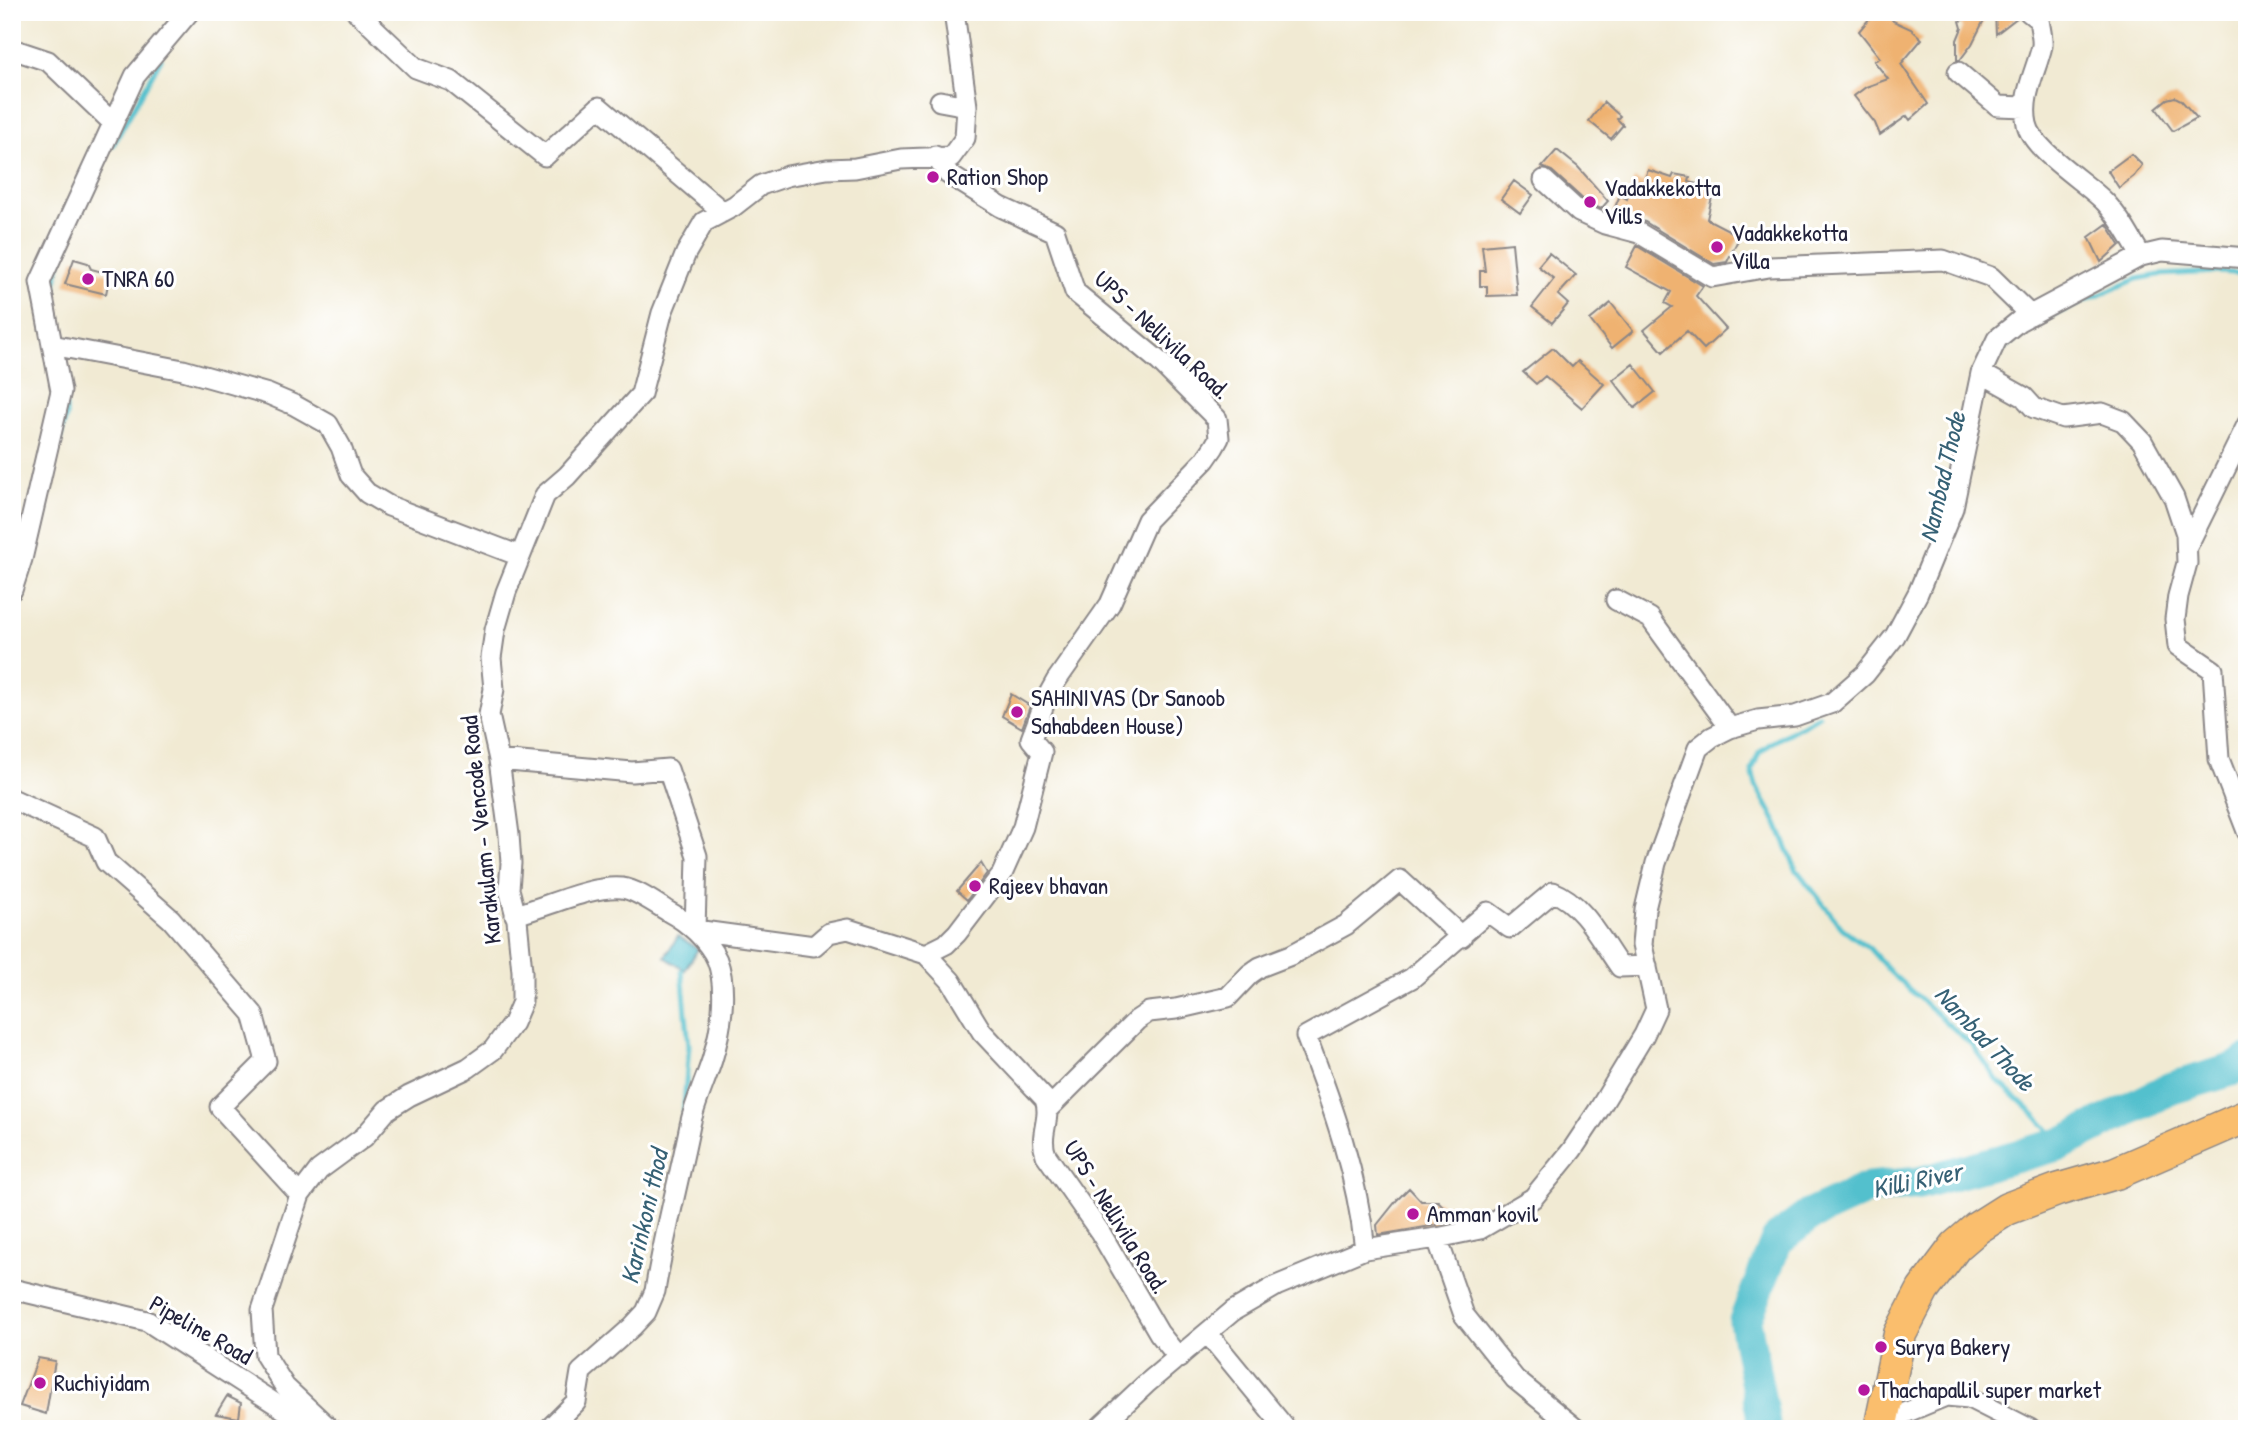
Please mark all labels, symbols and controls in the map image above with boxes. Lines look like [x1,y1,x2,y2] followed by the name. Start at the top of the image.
[947,160,1048,192] place label: Ration Shop
[925,169,941,185] marker: Ration Shop
[1604,171,1721,231] place label: Vadakkekotta Vills
[1582,194,1598,210] marker: Vadakkekotta Vills
[1731,216,1848,276] place label: Vadakkekotta Villa
[1709,239,1725,255] marker: Vadakkekotta Villa
[102,262,174,294] place label: TNRA 60
[1088,263,1238,406] street label: UPS - Nellivila Road.
[80,271,96,287] marker: TNRA 60
[1910,407,1974,546] water label: Nambad Thode
[1031,681,1225,741] place label: SAHINIVAS (Dr Sanoob Sahabdeen House)
[1009,704,1025,720] marker: SAHINIVAS (Dr Sanoob Sahabdeen House)
[452,714,508,946] street label: Karakulam - Vencode Road
[989,869,1108,901] place label: Rajeev bhavan
[967,878,983,894] marker: Rajeev bhavan
[1927,977,2045,1099] water label: Nambad Thode
[1057,1134,1177,1299] street label: UPS - Nellivila Road.
[611,1143,677,1287] water label: Karinkoni thod
[1869,1152,1968,1206] water label: Killi River
[1427,1197,1539,1229] place label: Amman kovil
[1405,1206,1421,1222] marker: Amman kovil
[144,1287,259,1371] street label: Pipeline Road
[1895,1330,2010,1362] place label: Surya Bakery
[1873,1339,1889,1355] marker: Surya Bakery
[54,1366,150,1398] place label: Ruchiyidam
[1878,1373,2102,1405] place label: Thachapallil super market
[32,1375,48,1391] marker: Ruchiyidam
[1856,1382,1872,1398] marker: Thachapallil super market

